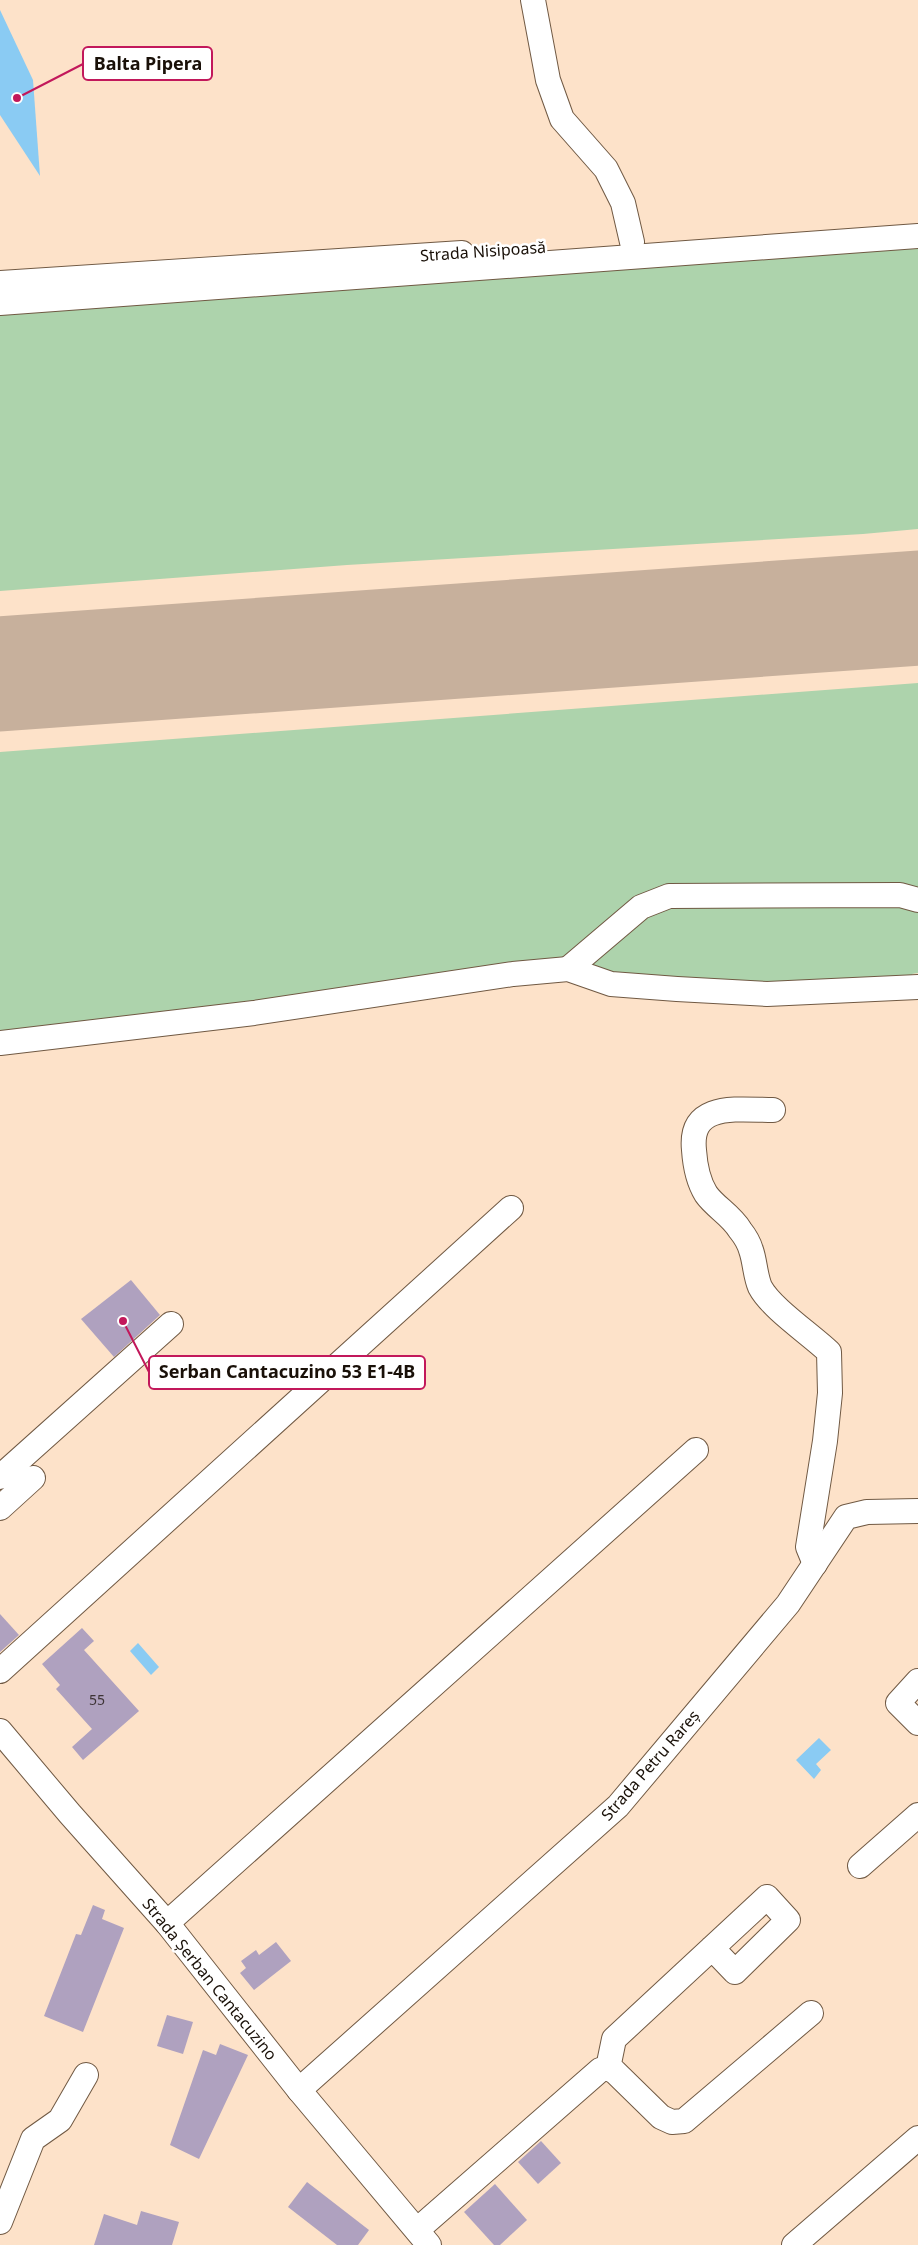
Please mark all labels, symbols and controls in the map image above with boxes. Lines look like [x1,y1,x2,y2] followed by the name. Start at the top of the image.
[83,47,212,80] callout: Balta Pipera
[94,51,202,75] text: Balta Pipera
[419,236,547,266] street label: Strada Nisipoasă
[149,1356,425,1389] callout: Serban Cantacuzino 53 E1-4B
[159,1359,415,1383] text: Serban Cantacuzino 53 E1-4B
[89,1690,105,1709] house number: 55
[596,1705,704,1825] street label: Strada Petru Rareș
[138,1893,282,2065] street label: Strada Șerban Cantacuzino

